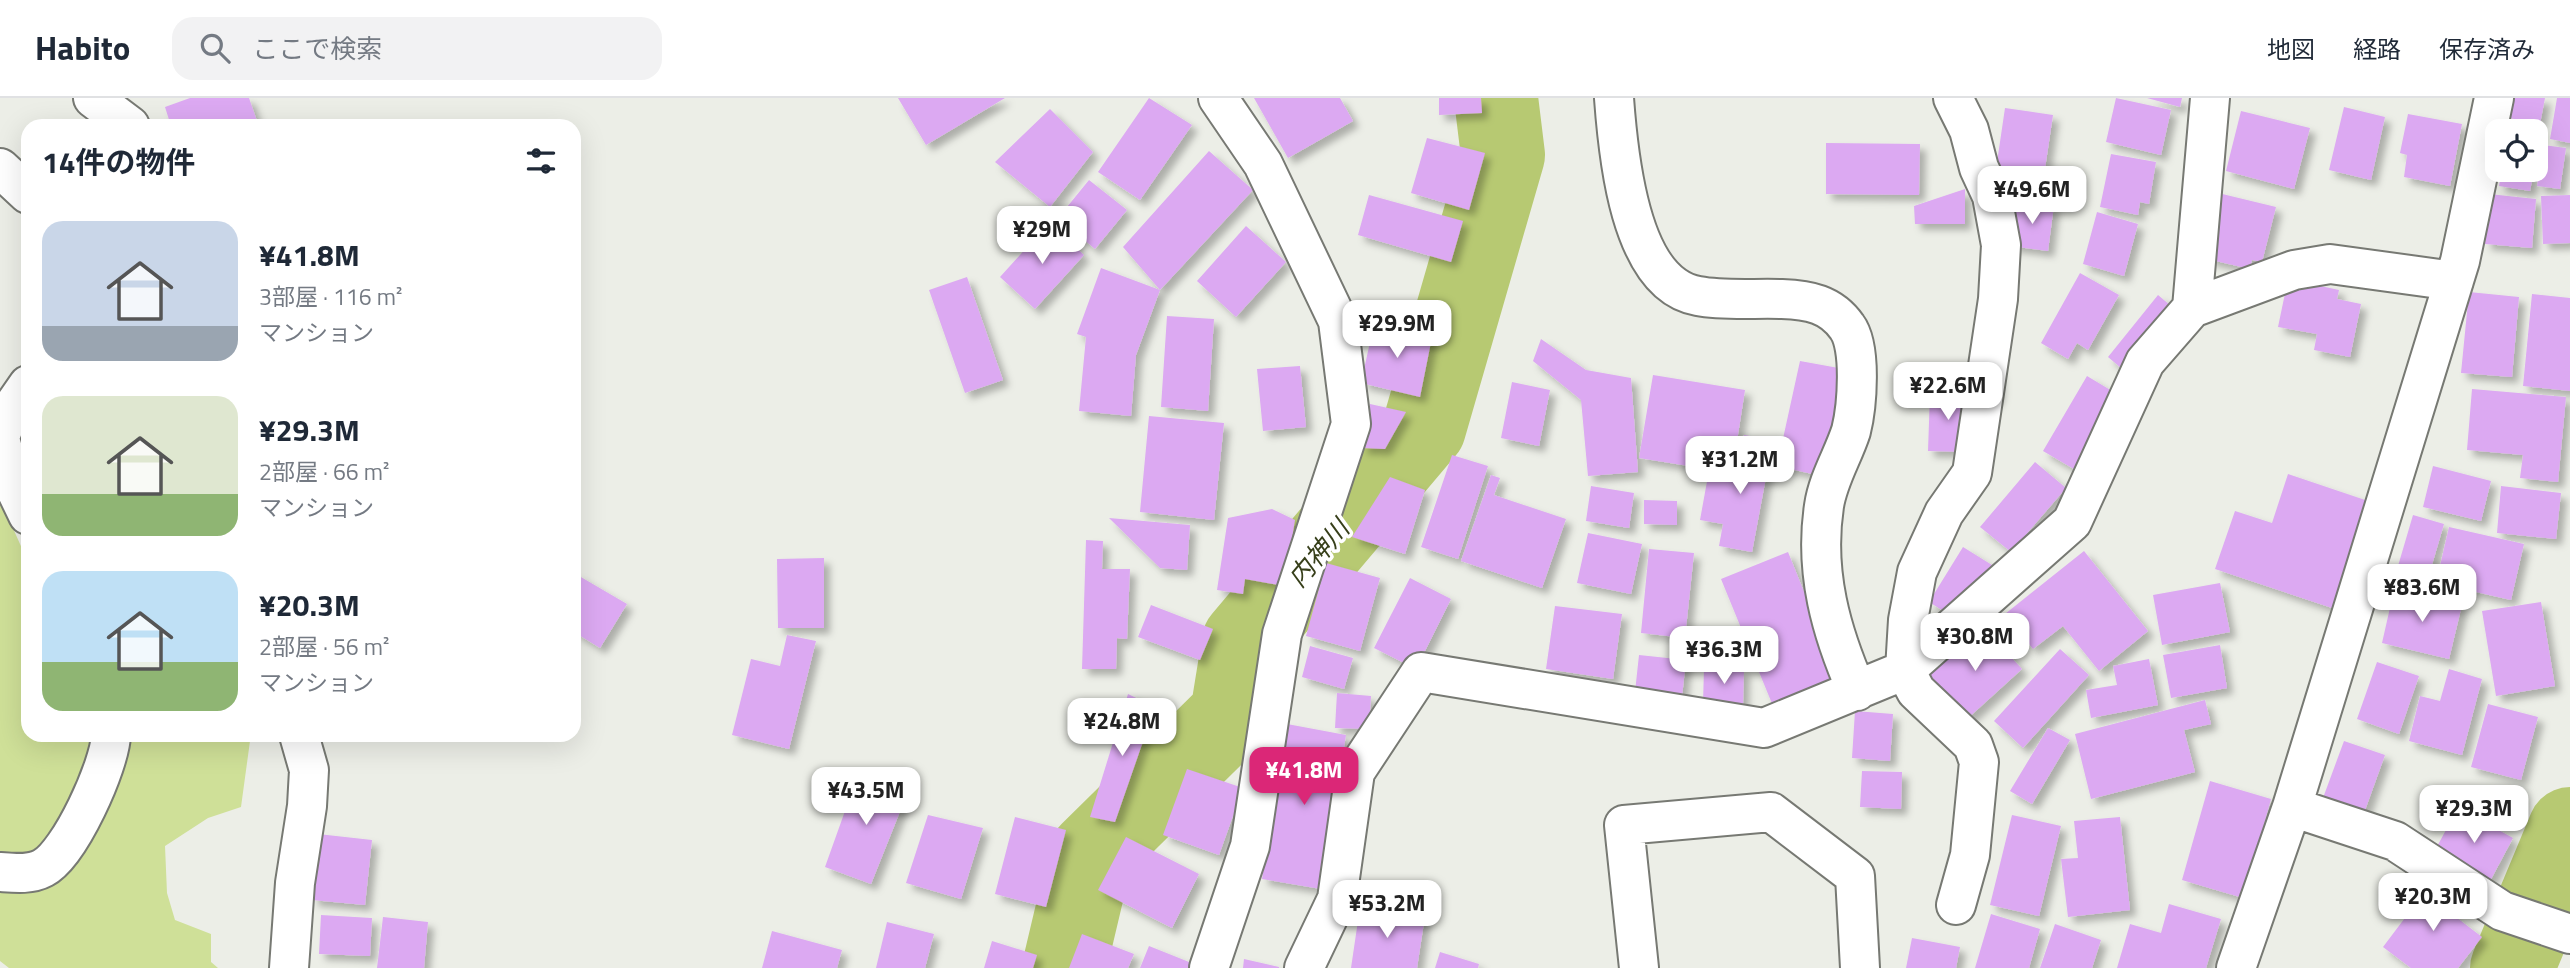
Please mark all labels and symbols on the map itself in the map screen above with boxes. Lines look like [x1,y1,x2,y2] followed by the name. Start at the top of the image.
[1975,166,2089,226] pin: ¥49.6M
[1001,206,1083,266] pin: ¥29M
[1340,300,1454,360] pin: ¥29.9M
[1891,362,2005,422] pin: ¥22.6M
[1683,436,1797,496] pin: ¥31.2M
[1278,508,1360,595] water label: 内神川
[2365,564,2479,624] pin: ¥83.6M
[1918,614,2032,673] pin: ¥30.8M
[1667,626,1781,686] pin: ¥36.3M
[1065,698,1179,758] pin: ¥24.8M
[1247,748,1361,807] pin: ¥41.8M
[809,768,923,827] pin: ¥43.5M
[2417,786,2531,845] pin: ¥29.3M
[2376,874,2490,933] pin: ¥20.3M
[1330,880,1444,940] pin: ¥53.2M

